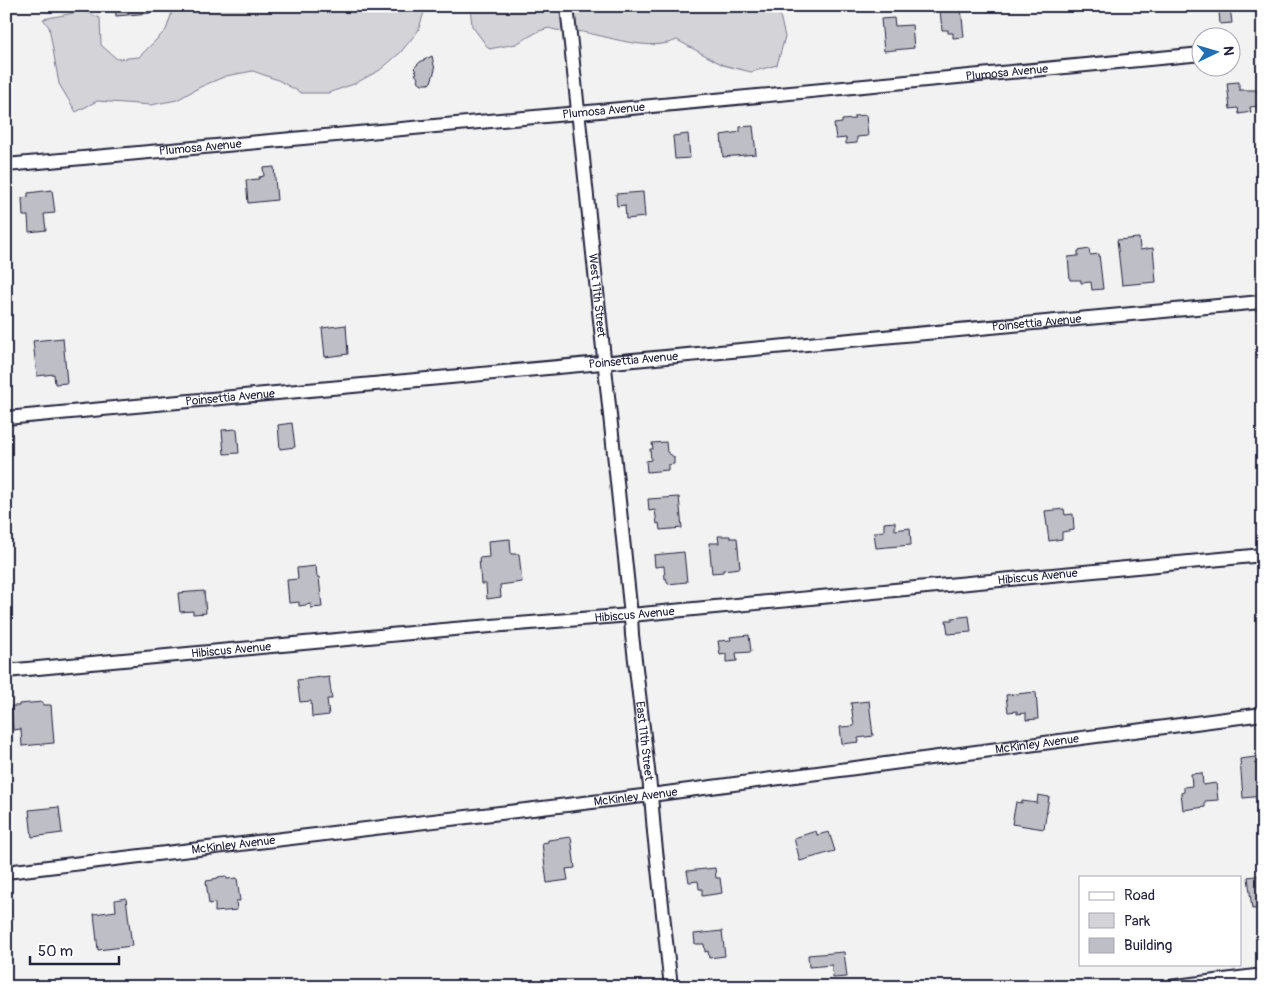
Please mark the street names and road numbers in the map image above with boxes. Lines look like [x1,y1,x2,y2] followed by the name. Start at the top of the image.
[965,61,1049,84] street label: Plumosa Avenue
[562,99,646,122] street label: Plumosa Avenue
[158,136,242,159] street label: Plumosa Avenue
[586,253,609,338] street label: West 11th Street
[991,311,1082,334] street label: Poinsettia Avenue
[588,348,679,372] street label: Poinsettia Avenue
[185,386,276,409] street label: Poinsettia Avenue
[997,565,1078,588] street label: Hibiscus Avenue
[594,603,675,625] street label: Hibiscus Avenue
[190,639,272,661] street label: Hibiscus Avenue
[632,700,657,782] street label: East 11th Street
[994,731,1080,757] street label: McKinley Avenue
[593,784,678,809] street label: McKinley Avenue
[191,832,276,857] street label: McKinley Avenue

